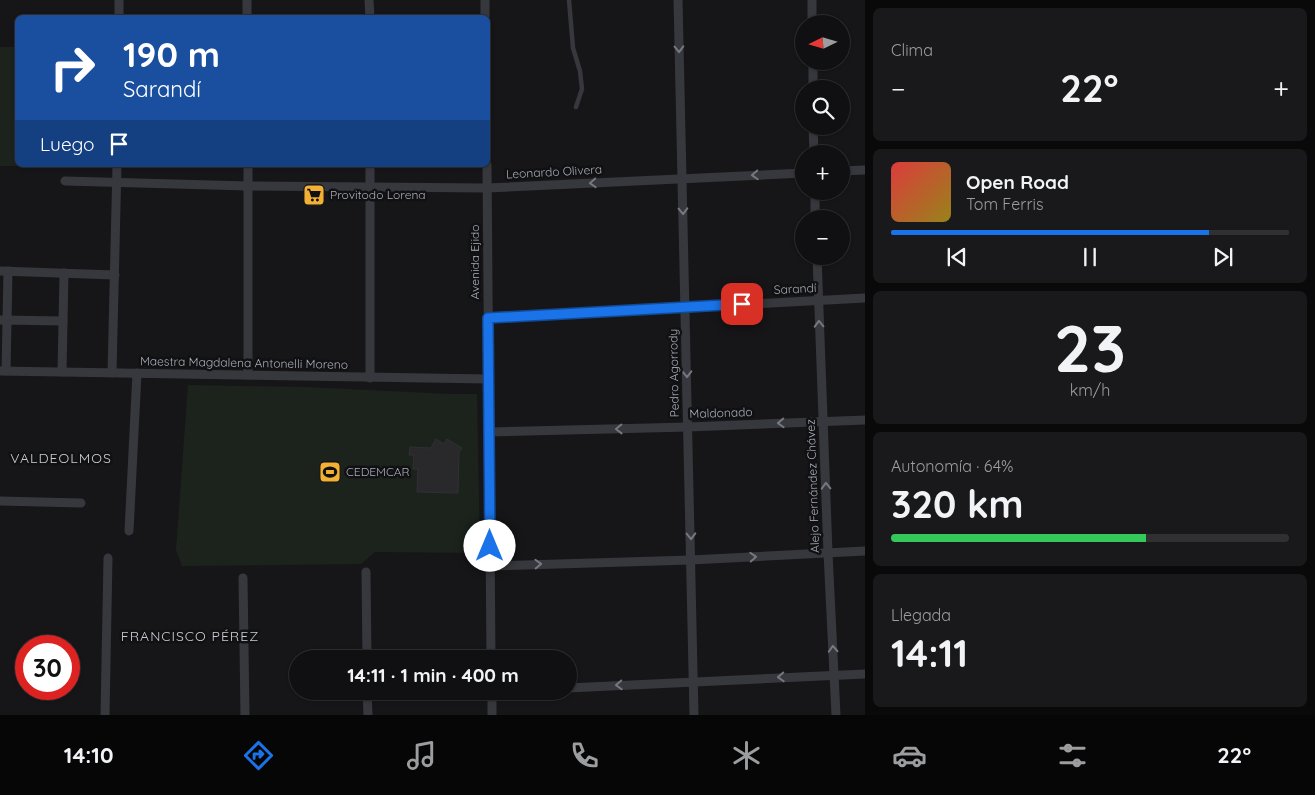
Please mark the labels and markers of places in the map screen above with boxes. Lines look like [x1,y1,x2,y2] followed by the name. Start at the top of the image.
[302,183,326,207] supermarket icon: Provitodo Lorena
[330,187,426,202] place label: Provitodo Lorena
[721,283,763,325] pin
[318,460,342,484] sports icon: CEDEMCAR
[346,464,410,479] place label: CEDEMCAR

